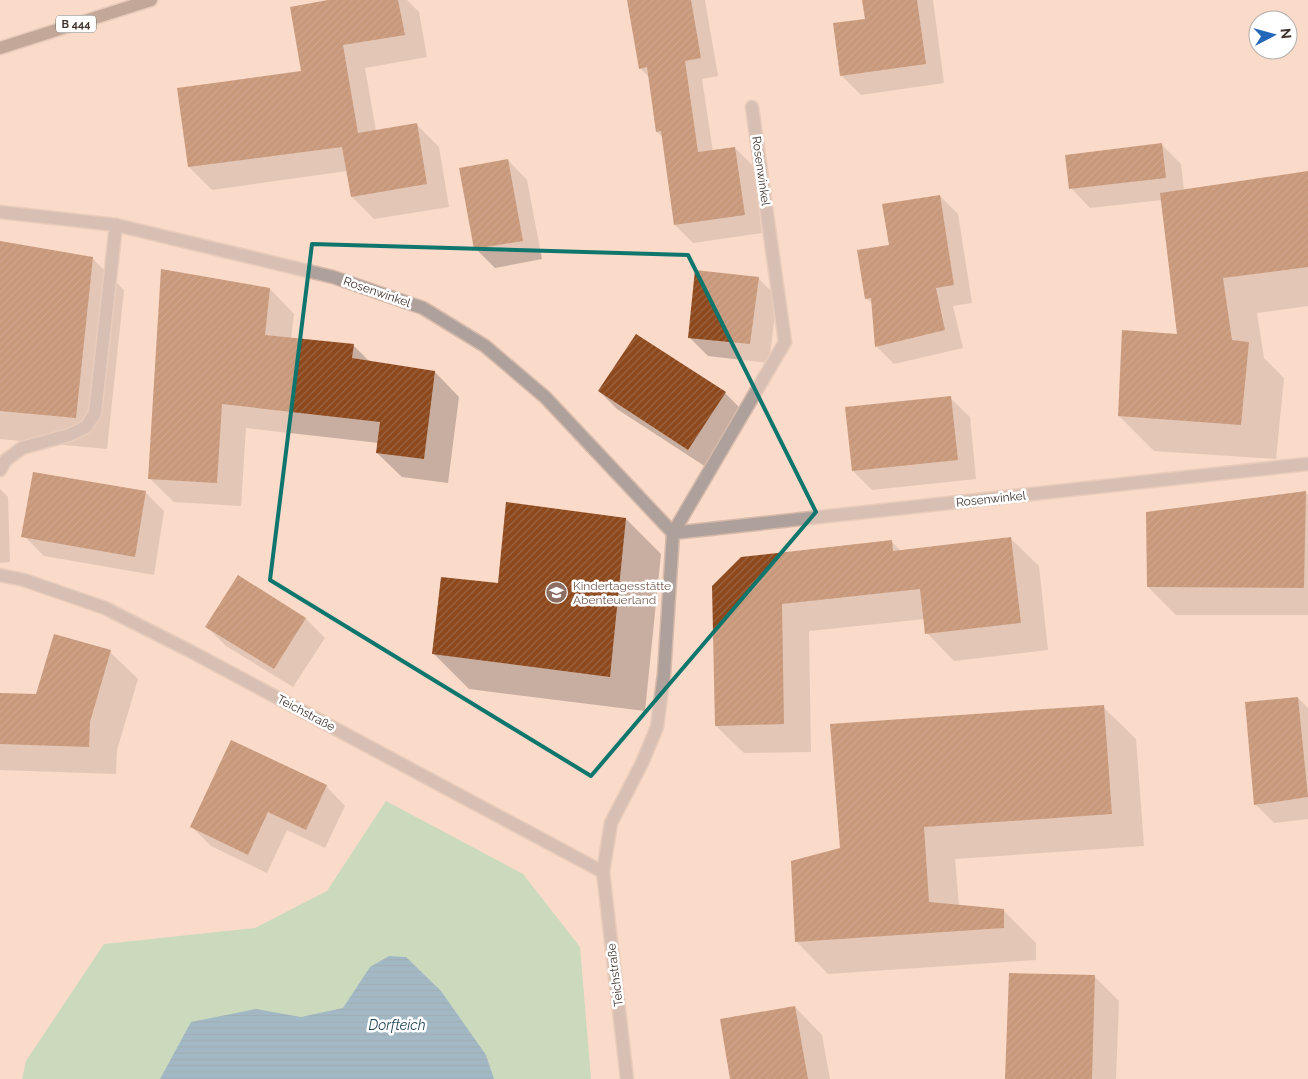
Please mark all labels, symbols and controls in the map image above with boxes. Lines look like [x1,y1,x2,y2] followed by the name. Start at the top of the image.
[1248,10,1298,60] north arrow
[56,15,96,32] road number: B 444
[1277,27,1294,40] text: N
[749,135,773,207] street label: Rosenwinkel
[342,274,413,310] street label: Rosenwinkel
[955,488,1027,510] street label: Rosenwinkel
[573,579,671,607] place label: Kindertagesstätte Abenteuerland
[545,581,569,605] school or university icon: Kindertagesstätte Abenteuerland
[275,692,337,734] street label: Teichstraße
[604,943,626,1007] street label: Teichstraße
[368,1017,426,1033] water label: Dorfteich

